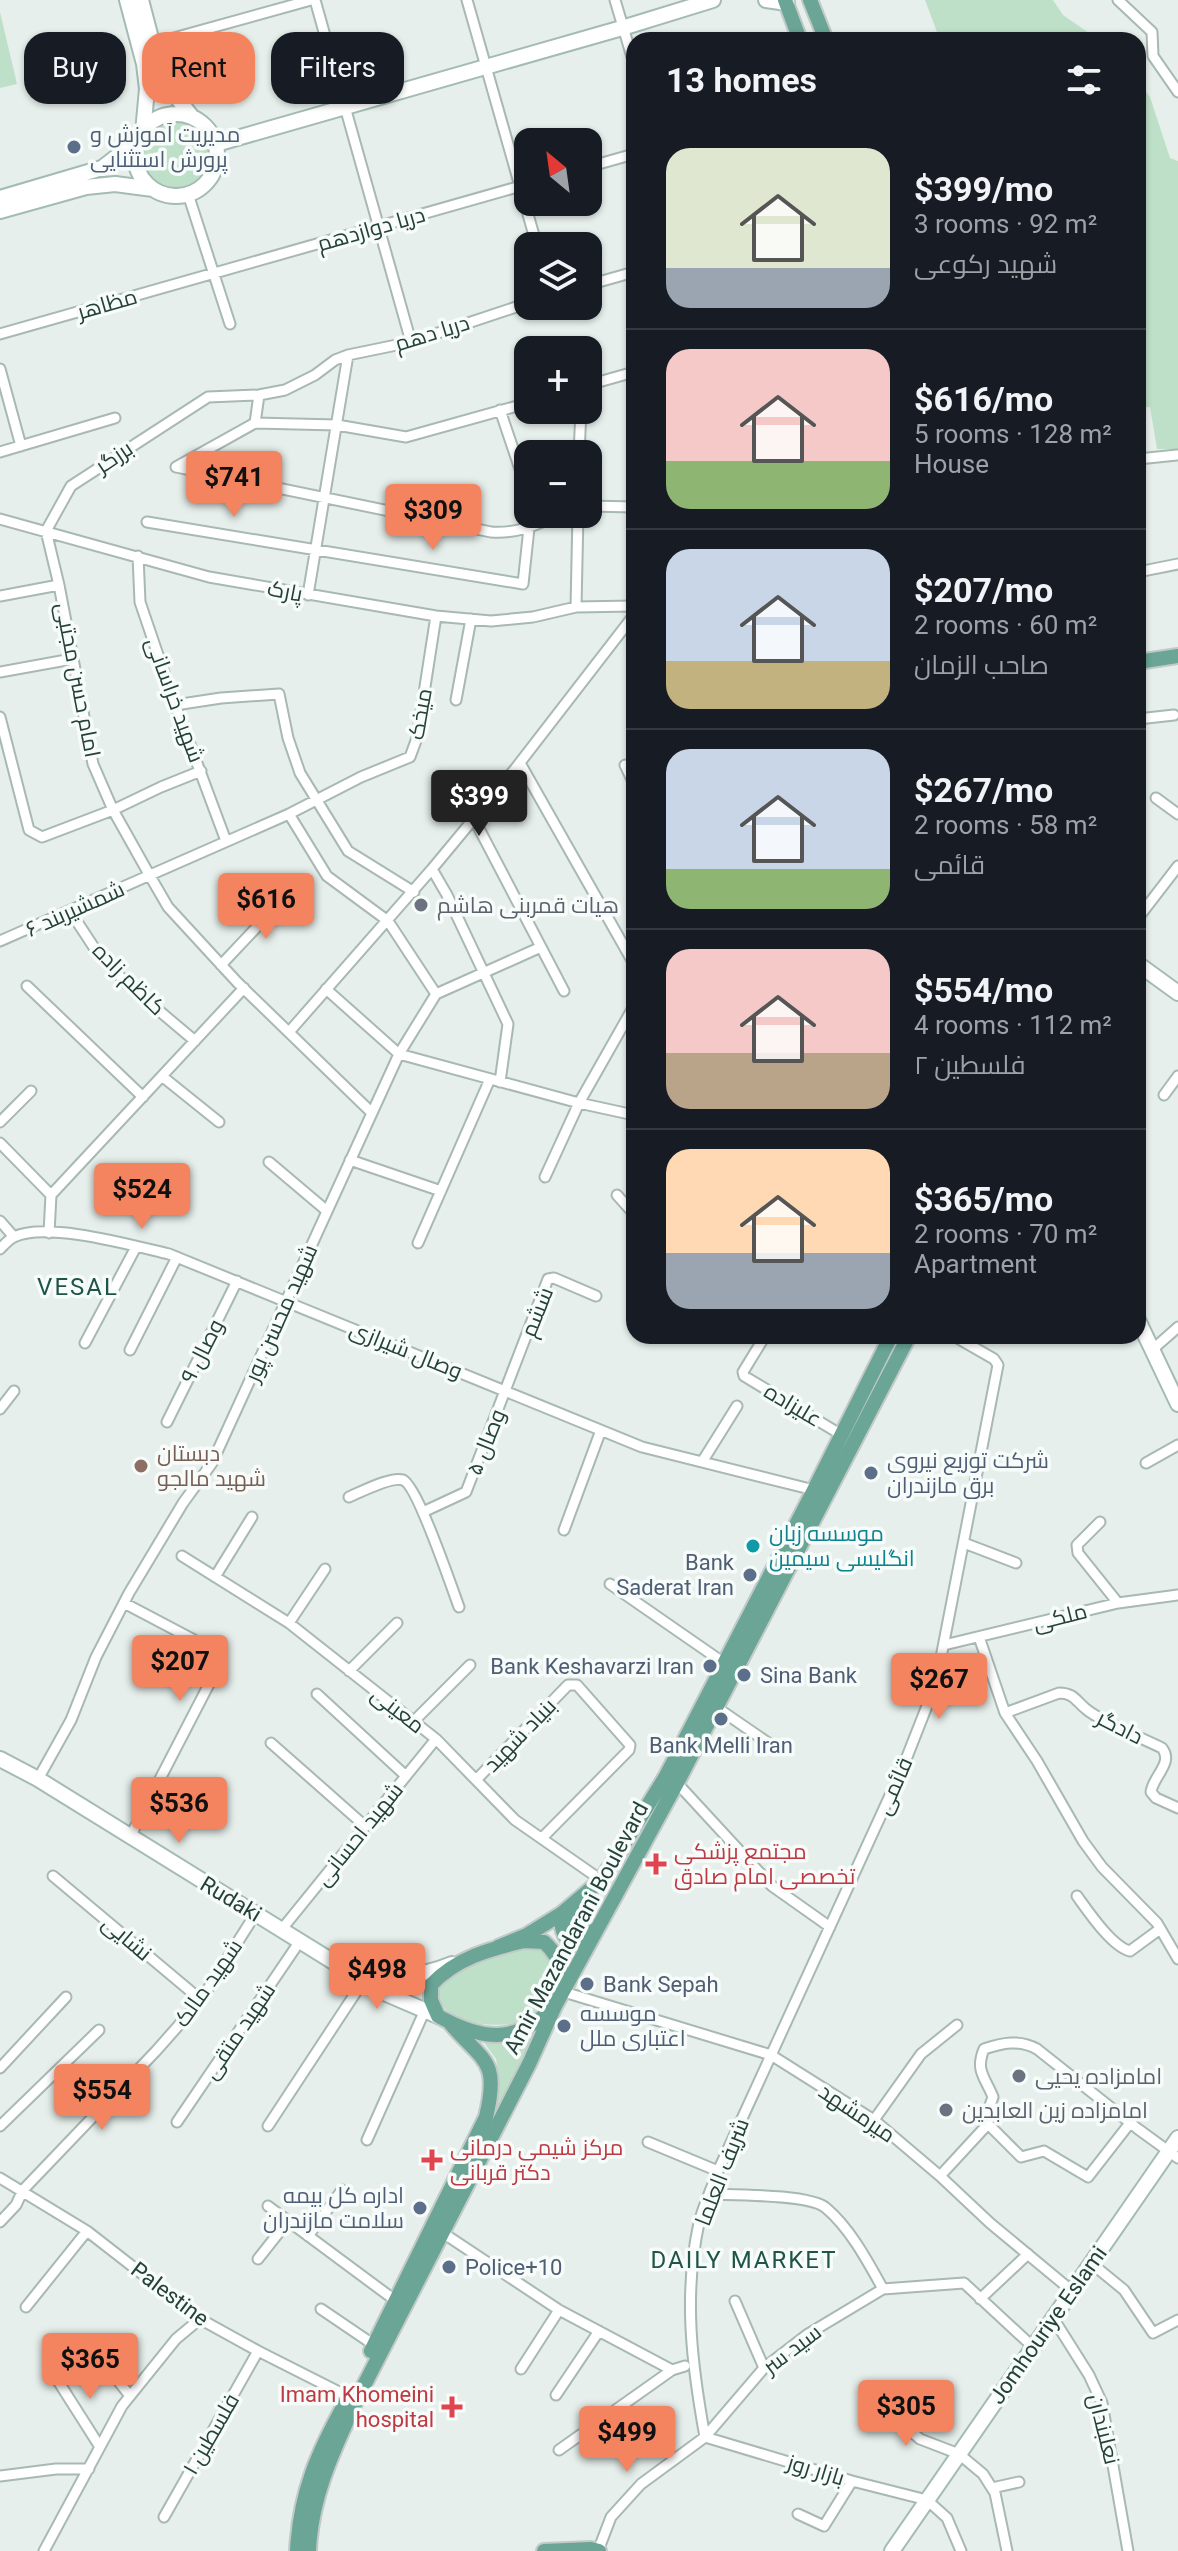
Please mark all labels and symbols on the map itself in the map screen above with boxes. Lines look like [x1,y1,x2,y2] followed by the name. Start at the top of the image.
[90,122,240,174] place label: مدیریت آموزش و پرورش استثنایی
[514,128,602,216] north arrow
[65,138,83,156] marker: مدیریت آموزش و پرورش استثنایی
[314,202,429,259] street label: دریا دوازدهم
[72,284,140,325] street label: مظاهر
[392,310,473,359] street label: دریا دهم
[89,436,137,480] street label: برزگر
[187,451,281,519] pin: $741
[386,484,480,552] pin: $309
[265,575,305,609] street label: پارک
[48,601,105,760] street label: امام حسن مجتبی
[140,634,209,766] street label: شهید خراسانی
[403,686,437,742] street label: میخک
[432,770,526,838] pin: $399
[219,873,313,941] pin: $616
[22,876,128,942] street label: شمشیربند ۶
[437,893,619,921] place label: هیات قمربنی هاشم
[412,896,430,914] marker: هیات قمربنی هاشم
[86,938,170,1022] street label: کاظم زاده
[95,1163,189,1231] pin: $524
[239,1241,324,1388] street label: شهید محسن پور
[37,1273,119,1301] district label: VESAL
[516,1283,561,1342] street label: ششم
[175,1315,229,1387] street label: وصال ۹
[346,1316,466,1384] street label: وصال شیرازی
[760,1378,826,1432] street label: علیزاده
[462,1405,510,1479] street label: وصال ۵
[157,1441,266,1492] place label: دبستان شهید مالجو
[887,1448,1049,1499] place label: شرکت توزیع نیروی برق مازندران
[132,1457,150,1475] marker: دبستان شهید مالجو
[862,1464,880,1482] marker: شرکت توزیع نیروی برق مازندران
[769,1521,915,1572] place label: موسسه زبان انگلیسی سیمین
[744,1537,762,1555] marker: موسسه زبان انگلیسی سیمین
[616,1550,735,1600] place label: Bank Saderat Iran
[741,1566,759,1584] marker: Bank Saderat Iran
[1030,1598,1090,1637] street label: ملکی
[133,1635,227,1703] pin: $207
[892,1653,986,1721] pin: $267
[490,1654,694,1679] place label: Bank Keshavarzi Iran
[701,1657,719,1675] marker: Bank Keshavarzi Iran
[760,1663,858,1688] place label: Sina Bank
[735,1666,753,1684] marker: Sina Bank
[366,1682,430,1739] street label: معینی
[479,1693,562,1778] street label: بنیاد شهید
[1091,1704,1147,1749] street label: دادگر
[712,1710,730,1728] marker: Bank Melli Iran
[649,1733,793,1758] place label: Bank Melli Iran
[870,1753,919,1819] street label: قائمی
[132,1777,226,1845] pin: $536
[310,1777,409,1891] street label: شهید احسانی
[499,1798,653,2058] street label: Amir Mazandarani Boulevard
[674,1839,856,1892] place label: مجتمع پزشکی تخصصی امام صادق
[645,1853,667,1875] marker: مجتمع پزشکی تخصصی امام صادق
[196,1871,266,1927] street label: Rudaki
[97,1910,157,1967] street label: نشایی
[169,1934,248,2032] street label: شهید مالک
[330,1943,424,2011] pin: $498
[603,1972,719,1997] place label: Bank Sepah
[578,1975,596,1993] marker: Bank Sepah
[198,1978,281,2084] street label: شهید متقی
[580,2001,686,2052] place label: موسسه اعتباری ملل
[555,2017,573,2035] marker: موسسه اعتباری ملل
[55,2064,149,2132] pin: $554
[1035,2064,1162,2090] place label: امامزاده یحیی
[1010,2067,1028,2085] marker: امامزاده یحیی
[814,2078,900,2148] street label: میرمشهد
[962,2098,1148,2124] place label: امامزاده زین العابدین
[937,2101,955,2119] marker: امامزاده زین العابدین
[690,2115,754,2229] street label: شریف العلما
[450,2135,623,2186] place label: مرکز شیمی درمانی دکتر قربانی
[421,2149,443,2171] marker: مرکز شیمی درمانی دکتر قربانی
[263,2183,404,2233] place label: اداره کل بیمه سلامت مازندران
[411,2199,429,2217] marker: اداره کل بیمه سلامت مازندران
[984,2241,1112,2409] street label: Jomhouriye Eslami
[650,2246,838,2274] district label: DAILY MARKET
[465,2255,562,2280] place label: Police+10
[126,2257,214,2331] street label: Palestine
[440,2258,458,2276] marker: Police+10
[756,2319,826,2380] street label: سید سر
[43,2333,137,2401] pin: $365
[859,2380,953,2448] pin: $305
[280,2382,434,2432] place label: Imam Khomeini hospital
[178,2389,245,2480] street label: فلسطین ۱
[1083,2391,1125,2467] street label: نعلبندان
[441,2396,463,2418] marker: Imam Khomeini hospital
[580,2406,674,2474] pin: $499
[782,2449,848,2491] street label: بازار روز

